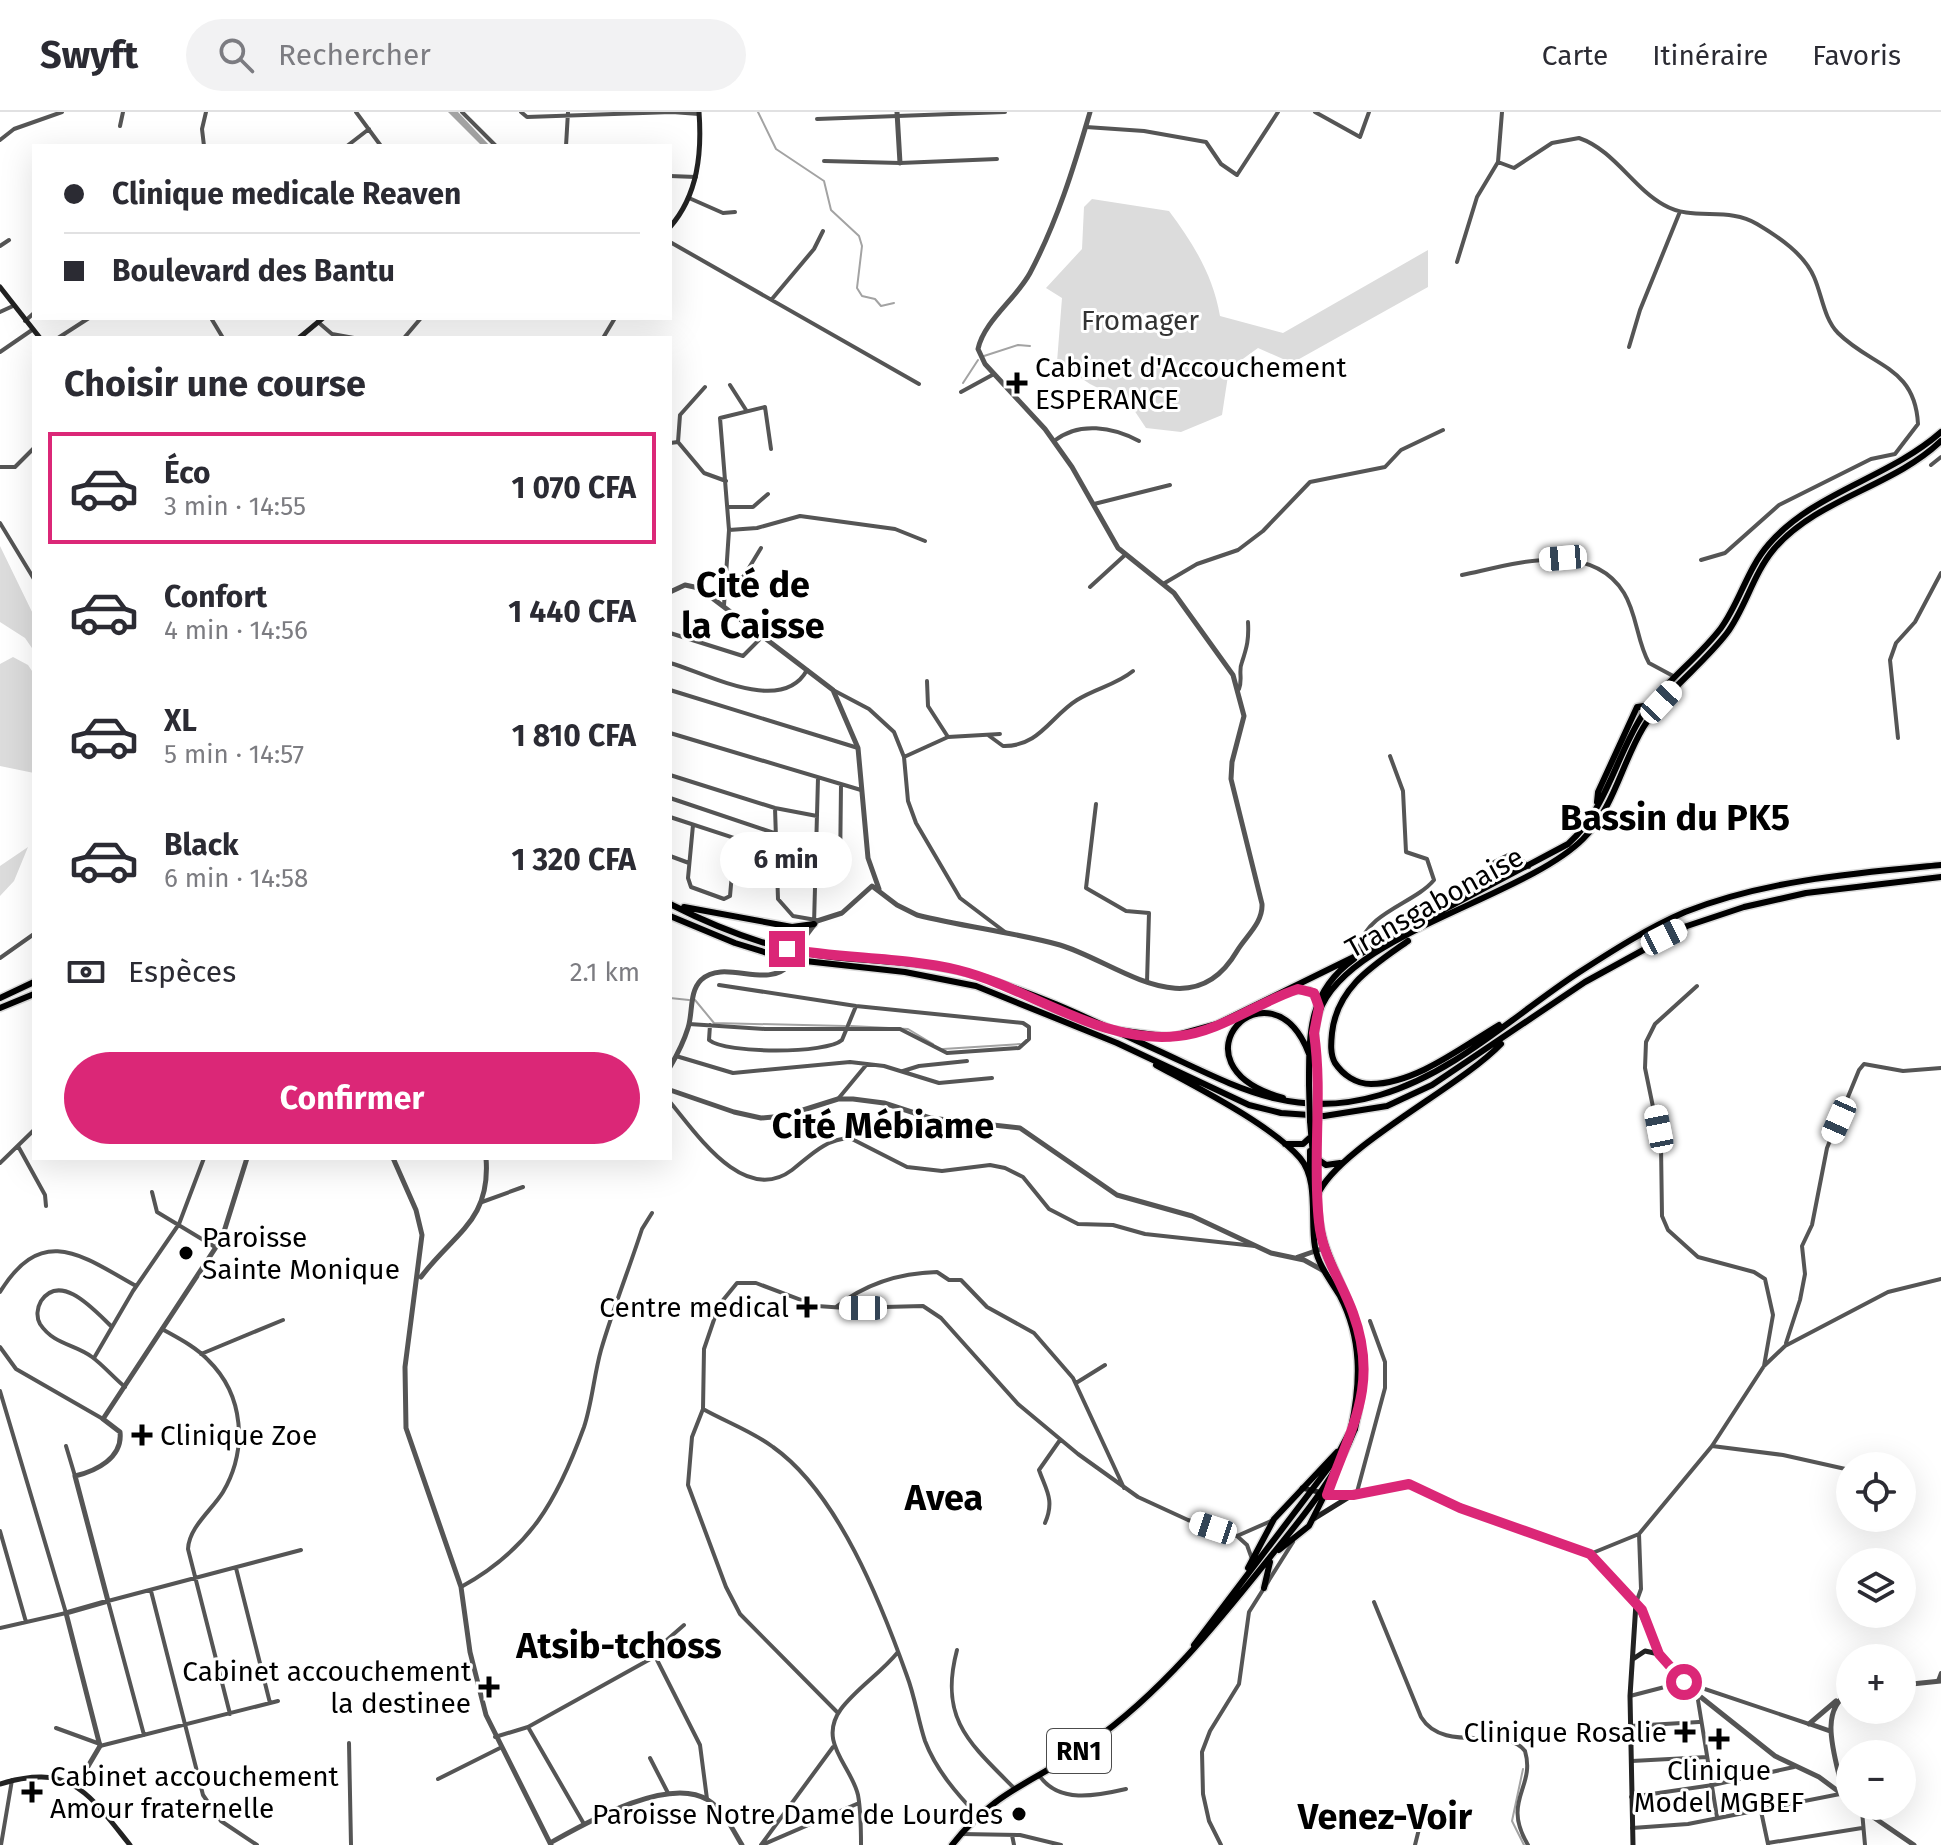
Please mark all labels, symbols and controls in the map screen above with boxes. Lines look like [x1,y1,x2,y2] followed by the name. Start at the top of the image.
[186,19,746,91] search box
[40,32,138,78] text: Swyft
[214,33,258,77] icon: search
[278,37,431,73] text: Rechercher
[1542,39,1608,72] text: Carte
[1652,39,1768,72] text: Itinéraire
[1812,39,1901,72] text: Favoris
[112,176,461,212] text: Clinique medicale Reaven
[112,253,395,289] text: Boulevard des Bantu
[1081,304,1199,337] park label: Fromager
[1035,351,1347,416] place label: Cabinet d'Accouchement ESPERANCE
[64,362,366,406] text: Choisir une course
[1006,372,1028,394] marker: Cabinet d'Accouchement ESPERANCE
[68,452,140,524] icon: car
[164,455,210,491] text: Éco
[512,470,636,506] text: 1 070 CFA
[164,491,306,522] text: 3 min · 14:55
[1538,544,1588,572] car
[681,563,825,648] district label: Cité de la Caisse
[68,576,140,648] icon: car
[164,579,267,615] text: Confort
[508,594,636,630] text: 1 440 CFA
[164,615,308,646] text: 4 min · 14:56
[1636,676,1686,728] car
[68,700,140,772] icon: car
[164,703,197,739] text: XL
[512,718,636,754] text: 1 810 CFA
[164,739,304,770] text: 5 min · 14:57
[1560,796,1790,840] district label: Bassin du PK5
[68,824,140,896] icon: car
[164,827,239,863] text: Black
[721,833,853,889] callout: 6 min
[1340,840,1529,965] street label: Transgabonaise
[511,842,636,878] text: 1 320 CFA
[753,844,819,875] text: 6 min
[164,863,308,894] text: 6 min · 14:58
[1637,915,1691,959] car
[769,931,805,967] route end
[64,950,108,994] icon: cash
[128,954,236,990] text: Espèces
[570,957,640,988] text: 2.1 km
[64,1052,640,1144] button: Confirmer
[1818,1093,1860,1147] car
[1643,1103,1675,1155] car
[772,1104,994,1148] district label: Cité Mébiame
[202,1221,400,1286] place label: Paroisse Sainte Monique
[177,1244,195,1262] marker: Paroisse Sainte Monique
[599,1291,789,1324] place label: Centre medical
[796,1296,818,1318] marker: Centre medical
[839,1296,887,1320] car
[160,1419,317,1452] place label: Clinique Zoe
[131,1424,153,1446] marker: Clinique Zoe
[1836,1452,1916,1820] map controls
[1836,1452,1916,1532] button: locate
[904,1476,983,1520] district label: Avea
[1186,1509,1240,1547] car
[1836,1548,1916,1628] button: layers
[515,1624,722,1668] district label: Atsib-tchoss
[1836,1644,1916,1724] button: +
[182,1655,472,1720] place label: Cabinet accouchement la destinee
[1666,1664,1702,1700] route start
[478,1676,500,1698] marker: Cabinet accouchement la destinee
[1463,1716,1667,1749] place label: Clinique Rosalie
[1674,1721,1696,1743] marker: Clinique Rosalie
[1708,1728,1730,1750] marker: Clinique Model MGBEF
[1047,1729,1111,1773] road number: RN1
[1836,1740,1916,1820] button: −
[1634,1754,1805,1819] place label: Clinique Model MGBEF
[50,1760,340,1825] place label: Cabinet accouchement Amour fraternelle
[21,1781,43,1803] marker: Cabinet accouchement Amour fraternelle
[1297,1795,1473,1839] district label: Venez-Voir
[592,1798,1003,1831] place label: Paroisse Notre Dame de Lourdes
[1010,1805,1028,1823] marker: Paroisse Notre Dame de Lourdes

